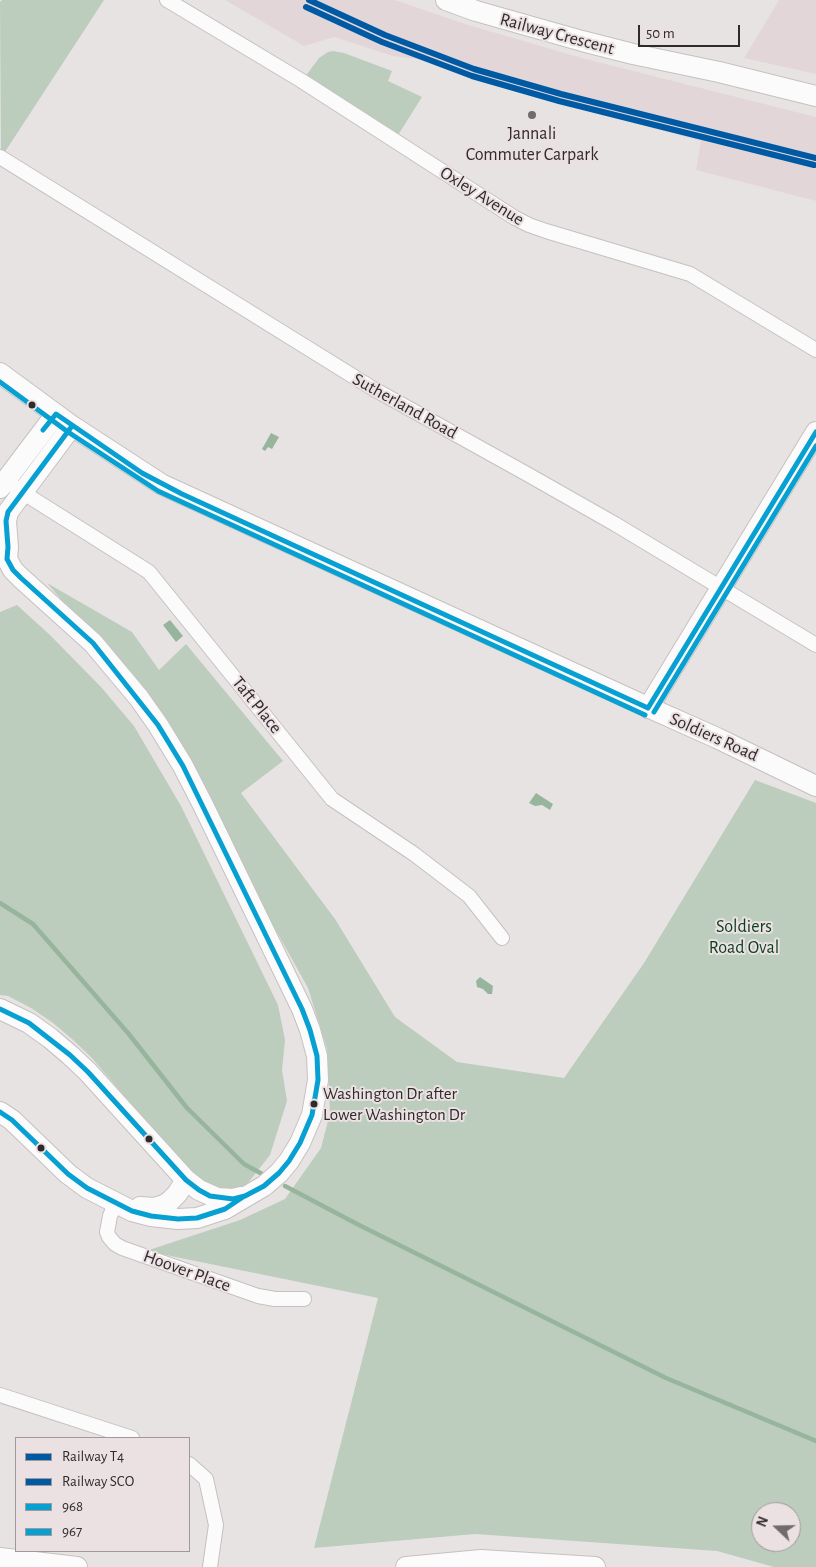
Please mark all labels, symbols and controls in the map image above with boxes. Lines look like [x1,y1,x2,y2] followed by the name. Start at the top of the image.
[498,8,616,60] street label: Railway Crescent
[641,15,744,47] scale bar
[646,26,675,41] text: 50 m
[526,109,538,121] marker: Jannali Commuter Carpark
[466,123,598,166] place label: Jannali Commuter Carpark
[436,162,528,230] street label: Oxley Avenue
[349,368,461,444] street label: Sutherland Road
[27,400,37,410] unlabelled marker
[227,672,287,738] street label: Taft Place
[666,708,762,766] street label: Soldiers Road
[709,916,779,959] park label: Soldiers Road Oval
[323,1084,465,1124] place label: Washington Dr after Lower Washington Dr
[309,1099,319,1109] marker: Washington Dr after Lower Washington Dr
[144,1134,154,1144] unlabelled marker
[36,1143,46,1153] unlabelled marker
[140,1245,234,1297] street label: Hoover Place
[15,1437,190,1552] legend
[62,1449,124,1464] text: Railway T4
[62,1474,134,1489] text: Railway SCO
[62,1499,83,1514] text: 968
[751,1502,801,1552] north arrow
[755,1515,771,1529] text: N
[62,1524,82,1539] text: 967

